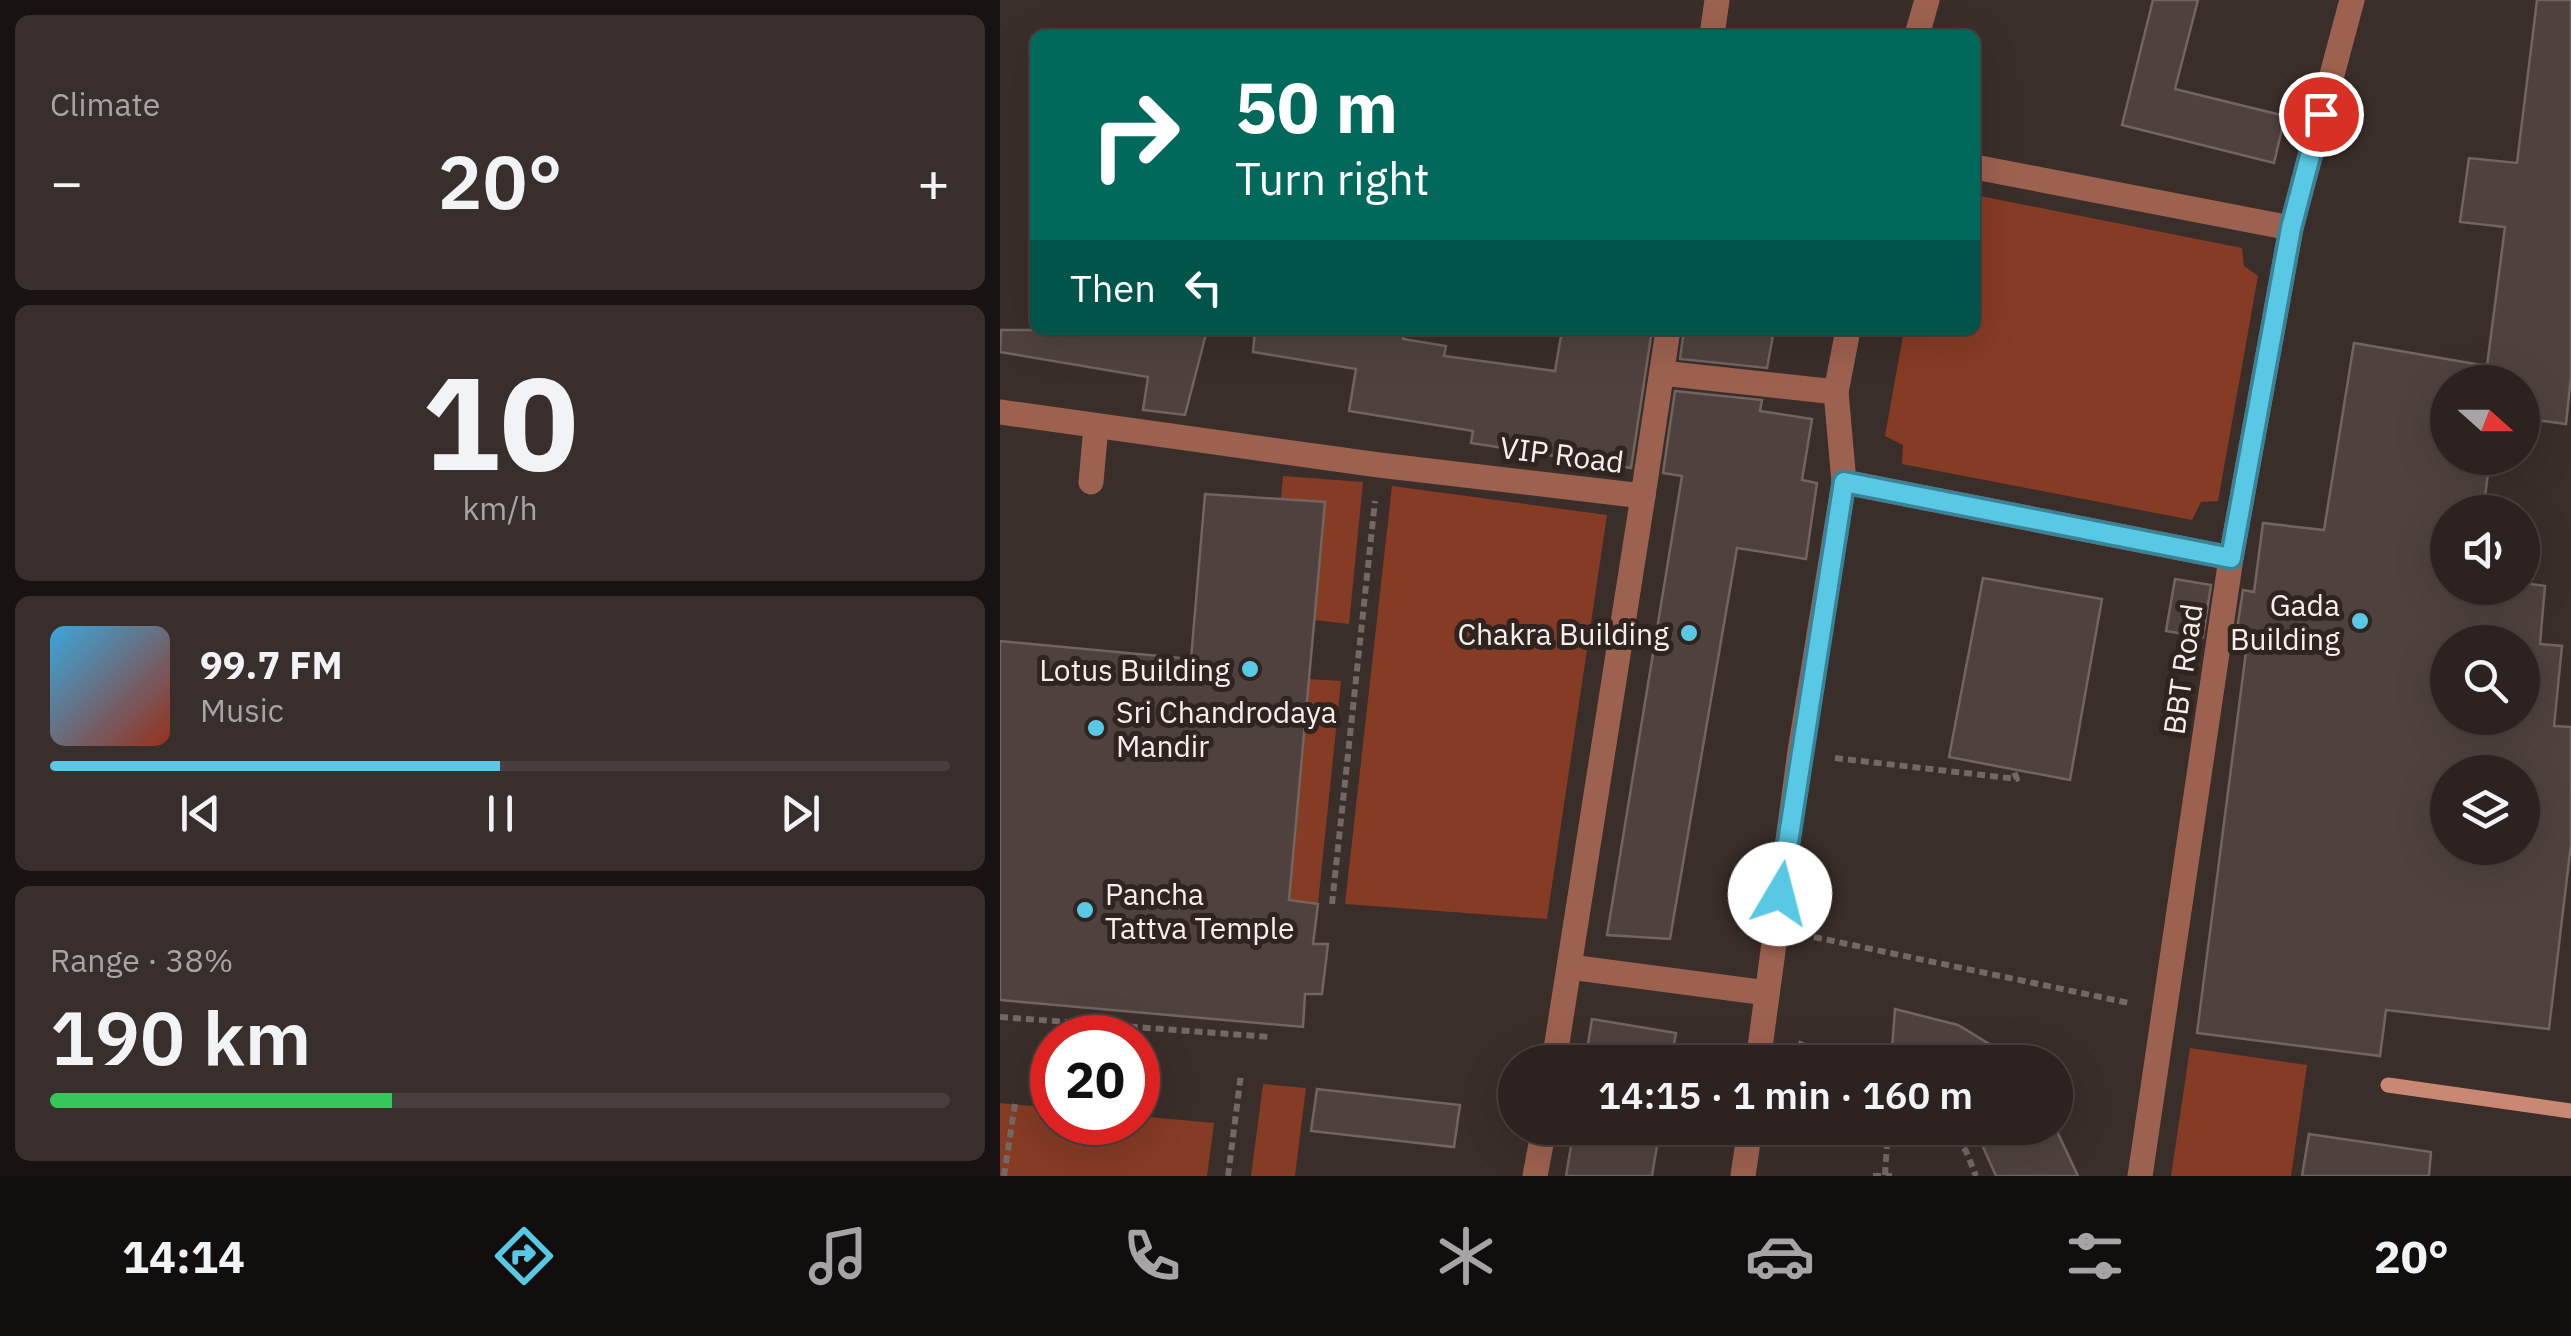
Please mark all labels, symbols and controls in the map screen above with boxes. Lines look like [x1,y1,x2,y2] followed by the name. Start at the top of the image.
[1235,61,1398,152] text: 50 m
[1070,70,1200,200] icon: right
[2279,72,2364,157] pin
[50,83,160,125] text: Climate
[2294,87,2349,142] icon: arrive
[437,132,563,230] text: 20°
[50,146,83,217] text: −
[917,146,950,217] text: +
[1235,149,1430,207] text: Turn right
[1176,260,1231,315] icon: left
[1070,263,1156,312] text: Then
[422,337,578,506] text: 10
[2430,365,2540,475] north arrow
[2430,365,2540,865] map controls
[1498,427,1626,481] street label: VIP Road
[462,487,538,529] text: km/h
[2430,495,2540,605] button: sound
[2230,585,2340,658] place label: Gada Building
[2154,601,2210,737] street label: BBT Road
[2349,610,2371,632] marker: Gada Building
[1457,614,1669,653] place label: Chakra Building
[1678,622,1700,644] marker: Chakra Building
[2430,625,2540,735] button: search
[200,640,343,689] text: 99.7 FM
[1039,650,1230,689] place label: Lotus Building
[1239,658,1261,680] marker: Lotus Building
[200,689,284,731] text: Music
[1116,692,1337,765] place label: Sri Chandrodaya Mandir
[1085,717,1107,739] marker: Sri Chandrodaya Mandir
[2430,755,2540,865] button: layers
[173,786,228,841] icon: previous
[473,786,528,841] icon: pause
[773,786,828,841] icon: next
[1728,842,1832,946] position arrow
[1105,874,1294,947] place label: Pancha Tattva Temple
[1074,899,1096,921] marker: Pancha Tattva Temple
[50,939,233,981] text: Range · 38%
[50,988,311,1086] text: 190 km
[1030,1015,1160,1145] speed limit sign: 20
[1598,1070,1973,1119] text: 14:15 · 1 min · 160 m
[489,1221,559,1291] icon: directions
[803,1221,873,1291] icon: music
[1117,1221,1187,1291] icon: phone
[1431,1221,1501,1291] icon: climate
[1745,1221,1815,1291] icon: car
[2060,1221,2130,1291] icon: filters
[122,1227,245,1285] text: 14:14
[2374,1227,2449,1285] text: 20°

